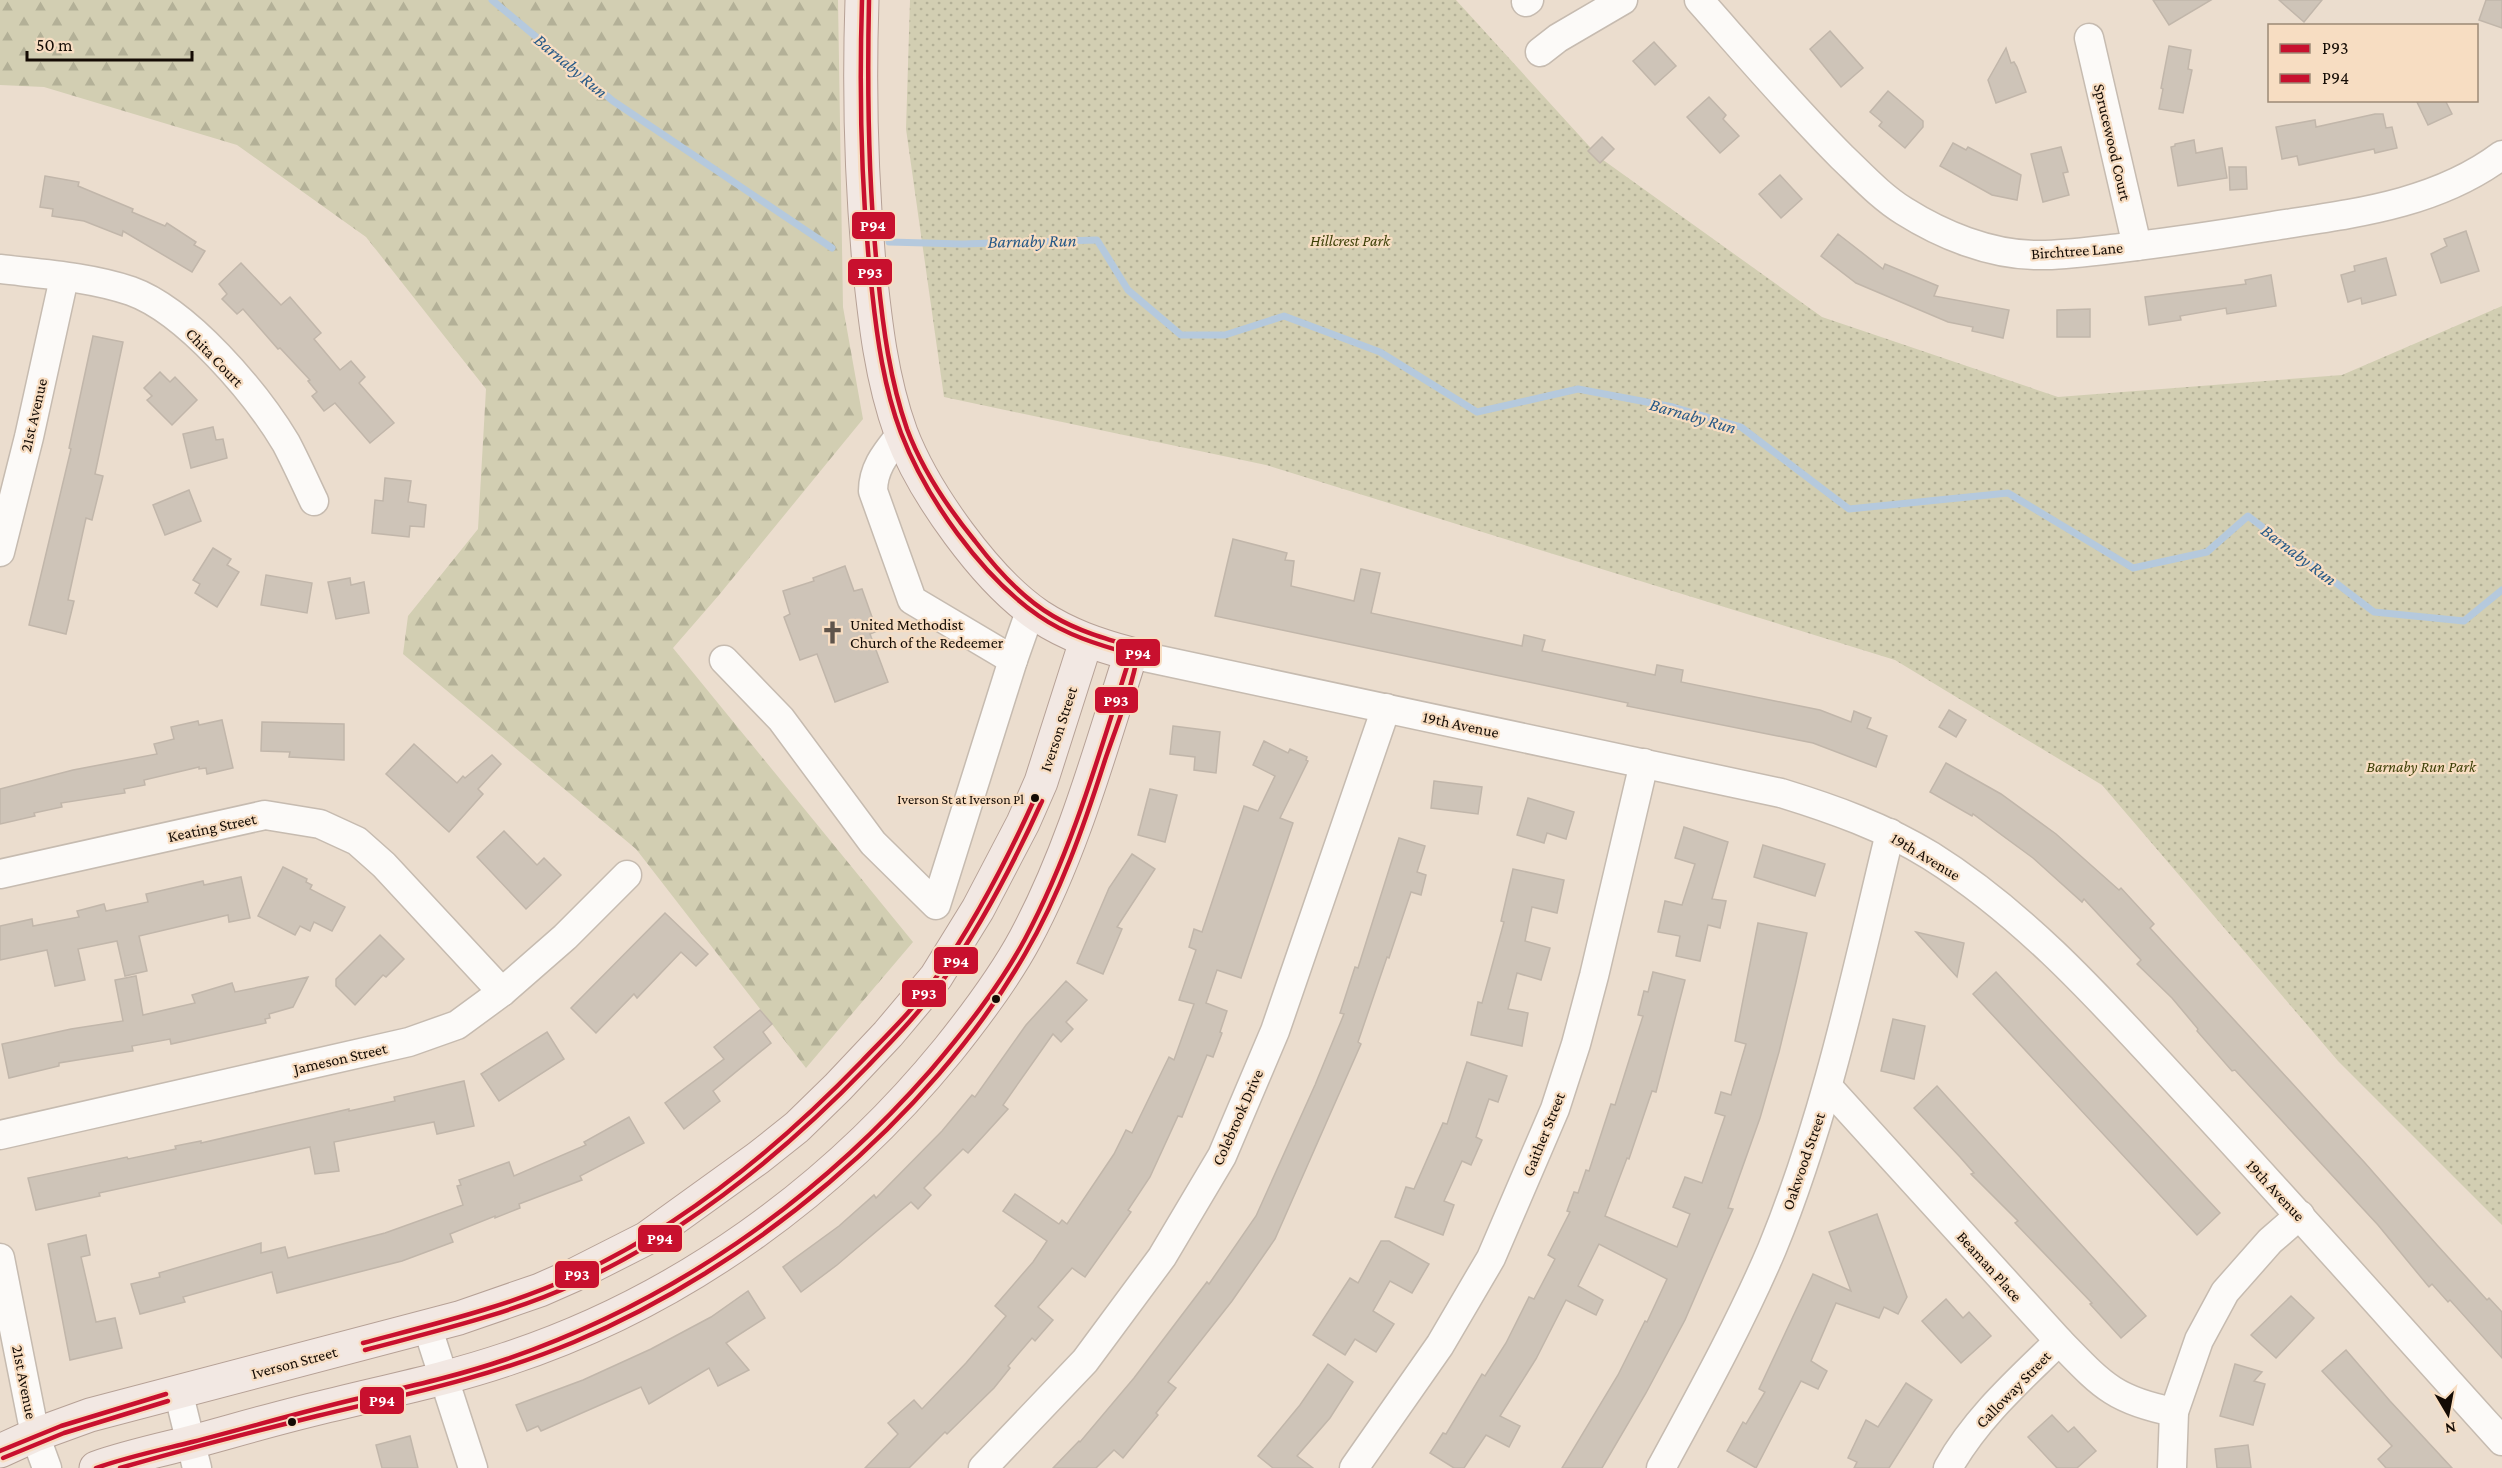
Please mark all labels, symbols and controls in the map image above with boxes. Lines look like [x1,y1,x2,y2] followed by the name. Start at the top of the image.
[27,24,192,62] scale bar
[2268,24,2478,102] legend
[531,30,611,102] water label: Barnaby Run
[36,35,73,55] text: 50 m
[2322,38,2348,58] text: P93
[2322,68,2349,88] text: P94
[2090,82,2134,203] street label: Sprucewood Court
[851,211,896,240] line badge: P94
[860,217,886,234] text: P94
[987,230,1077,252] water label: Barnaby Run
[1310,232,1391,249] park label: Hillcrest Park
[2030,239,2124,262] street label: Birchtree Lane
[847,258,893,286] line badge: P93
[857,264,883,281] text: P93
[183,325,247,391] street label: Chita Court
[17,377,50,453] street label: 21st Avenue
[1647,394,1739,438] water label: Barnaby Run
[2257,520,2341,590] water label: Barnaby Run
[850,616,1004,651] place label: United Methodist Church of the Redeemer
[819,620,845,646] church icon: United Methodist Church of the Redeemer
[1115,638,1161,667] line badge: P94
[1125,645,1151,662] text: P94
[1037,684,1080,774] street label: Iverson Street
[1094,686,1139,714] line badge: P93
[1103,692,1129,709] text: P93
[1421,708,1501,741] street label: 19th Avenue
[2366,758,2477,776] park label: Barnaby Run Park
[897,791,1024,807] place label: Iverson St at Iverson Pl
[1029,792,1041,804] marker: Iverson St at Iverson Pl
[166,810,259,846] street label: Keating Street
[1888,829,1963,884] street label: 19th Avenue
[933,946,979,975] line badge: P94
[943,953,969,970] text: P94
[901,979,947,1008] line badge: P93
[911,985,937,1002] text: P93
[990,993,1002,1005] unlabelled marker
[290,1039,389,1079] street label: Jameson Street
[1209,1067,1266,1168] street label: Colebrook Drive
[1519,1089,1568,1179] street label: Gaither Street
[1779,1110,1828,1212] street label: Oakwood Street
[2243,1156,2308,1224] street label: 19th Avenue
[637,1224,683,1253] line badge: P94
[1954,1228,2025,1305] street label: Beaman Place
[647,1230,673,1247] text: P94
[554,1260,600,1289] line badge: P93
[564,1266,590,1283] text: P93
[249,1343,340,1382] street label: Iverson Street
[9,1344,40,1420] street label: 21st Avenue
[1973,1347,2055,1432] street label: Calloway Street
[2418,1384,2478,1444] north arrow
[359,1386,405,1415] line badge: P94
[369,1392,395,1409] text: P94
[286,1416,298,1428] unlabelled marker
[2444,1419,2457,1438] text: N

